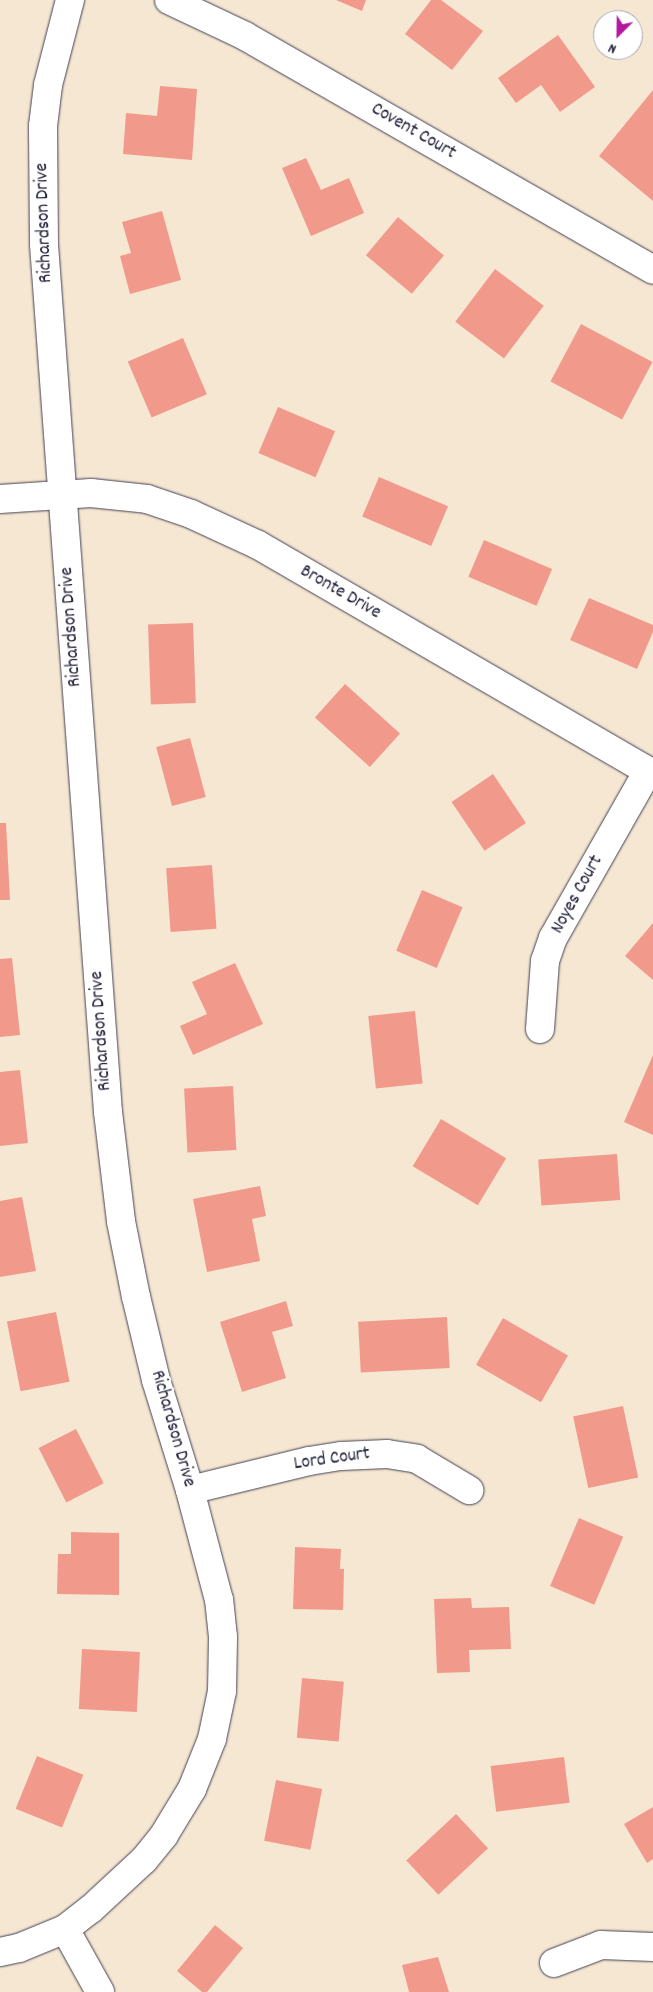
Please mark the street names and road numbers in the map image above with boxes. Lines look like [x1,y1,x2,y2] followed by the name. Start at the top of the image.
[366,99,460,165] street label: Covent Court
[32,163,58,283] street label: Richardson Drive
[295,561,385,625] street label: Bronte Drive
[56,566,88,688] street label: Richardson Drive
[547,852,609,938] street label: Noyes Court
[86,970,118,1092] street label: Richardson Drive
[144,1368,200,1490] street label: Richardson Drive
[292,1443,372,1477] street label: Lord Court

